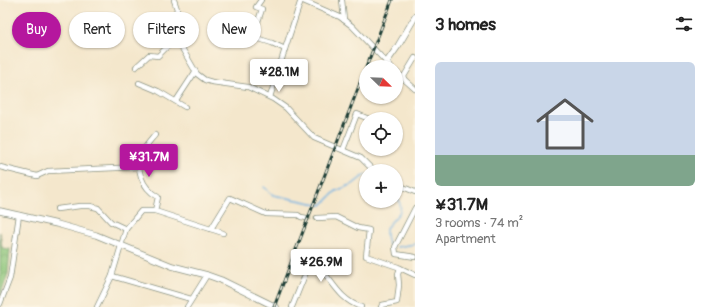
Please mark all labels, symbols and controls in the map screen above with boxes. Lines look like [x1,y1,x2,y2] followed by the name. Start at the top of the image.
[12,12,61,48] chip: Buy
[69,12,125,48] chip: Rent
[133,12,199,48] chip: Filters
[207,12,261,48] chip: New
[673,13,695,35] icon: filters
[435,14,496,35] text: 3 homes
[246,59,312,93] pin: ¥28.1M
[359,60,403,104] north arrow
[359,60,403,208] map controls
[259,64,299,80] text: ¥28.1M
[529,88,601,160] icon: home
[359,112,403,156] button: locate
[116,144,182,178] pin: ¥31.7M
[129,149,169,165] text: ¥31.7M
[359,164,403,208] button: +
[435,194,488,215] text: ¥31.7M
[435,215,523,231] text: 3 rooms · 74 m²
[435,231,496,247] text: Apartment
[288,249,354,283] pin: ¥26.9M
[300,254,342,270] text: ¥26.9M

